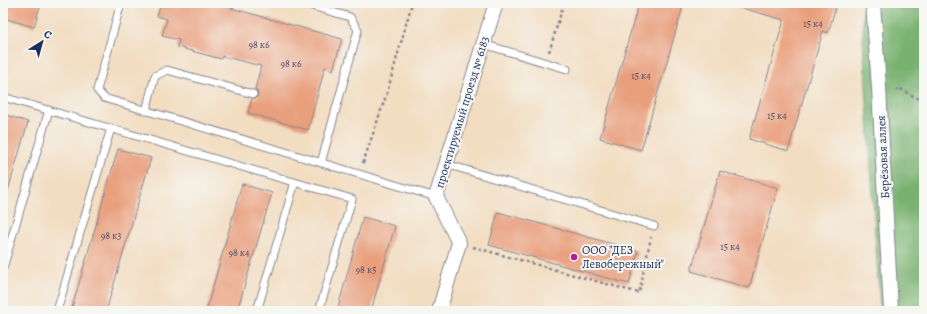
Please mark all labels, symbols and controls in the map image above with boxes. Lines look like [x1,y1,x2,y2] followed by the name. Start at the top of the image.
[803,17,823,30] house number: 15 к4
[22,22,62,62] north arrow
[40,26,55,43] text: С
[431,34,493,190] street label: проектируемый проезд № 6183
[248,38,270,51] house number: 98 к6
[280,57,302,70] house number: 98 к6
[631,69,651,82] house number: 15 к4
[767,109,787,122] house number: 15 к4
[873,115,893,199] street label: Берёзовая аллея
[101,229,121,242] house number: 98 к3
[720,240,740,253] house number: 15 к4
[582,242,665,272] place label: ООО "ДЕЗ Левобережный"
[228,246,250,259] house number: 98 к4
[569,252,579,262] marker: ООО "ДЕЗ Левобережный"
[356,263,376,276] house number: 98 к5

